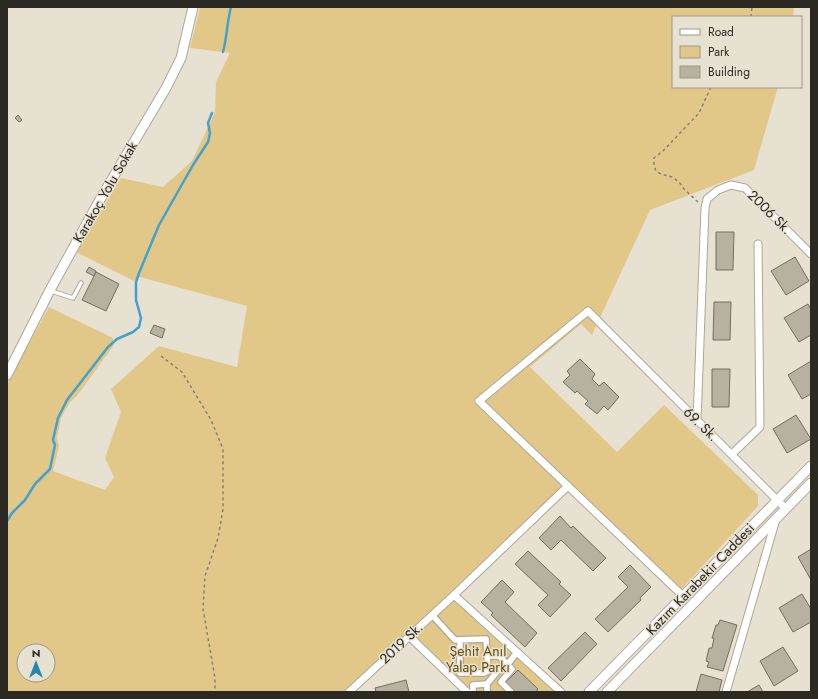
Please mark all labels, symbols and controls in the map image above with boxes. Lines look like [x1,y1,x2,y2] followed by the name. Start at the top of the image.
[672,16,802,88] legend
[708,23,734,41] text: Road
[708,43,730,61] text: Park
[708,63,750,81] text: Building
[68,137,143,246] street label: Karakoç Yolu Sokak
[743,185,797,239] street label: 2006 Sk.
[679,402,723,446] street label: 69. Sk.
[641,519,759,639] street label: Kazım Karabekir Caddesi
[375,617,427,669] street label: 2019 Sk.
[446,641,510,677] park label: Şehit Anıl Yalap Parkı
[16,643,56,683] north arrow
[32,645,40,661] text: N

